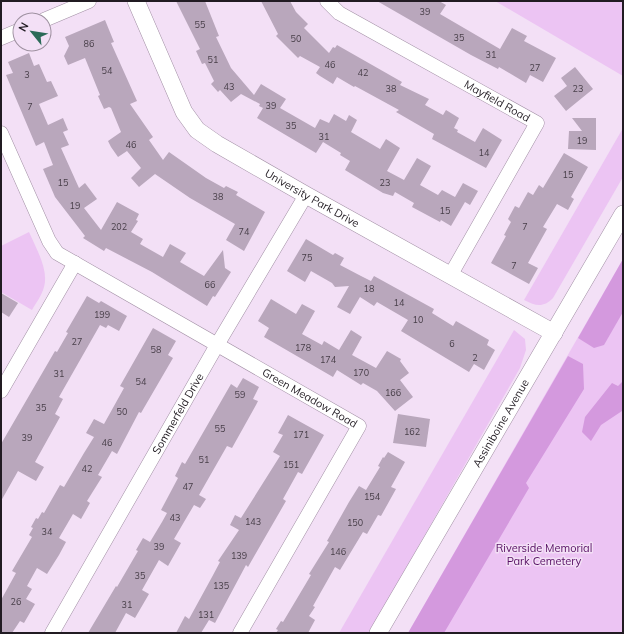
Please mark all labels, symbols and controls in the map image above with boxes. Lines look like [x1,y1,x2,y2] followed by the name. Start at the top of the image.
[420,6,430,17] house number: 39
[12,12,52,52] north arrow
[195,19,206,30] house number: 55
[15,20,31,34] text: N
[454,32,465,43] house number: 35
[291,33,301,44] house number: 50
[84,38,94,49] house number: 86
[486,49,496,60] house number: 31
[208,54,218,65] house number: 51
[325,59,335,70] house number: 46
[530,62,540,73] house number: 27
[102,65,113,76] house number: 54
[358,67,368,78] house number: 42
[24,69,30,80] house number: 3
[462,77,533,125] street label: Mayfield Road
[224,81,234,92] house number: 43
[386,83,396,94] house number: 38
[573,83,583,94] house number: 23
[266,100,276,111] house number: 39
[27,101,33,112] house number: 7
[286,120,297,131] house number: 35
[319,131,329,142] house number: 31
[577,135,587,146] house number: 19
[126,139,136,150] house number: 46
[479,147,490,158] house number: 14
[262,166,362,230] street label: University Park Drive
[563,169,574,180] house number: 15
[58,177,69,188] house number: 15
[380,177,390,188] house number: 23
[213,191,223,202] house number: 38
[70,200,80,211] house number: 19
[440,205,451,216] house number: 15
[111,221,127,232] house number: 202
[522,221,528,232] house number: 7
[239,226,250,237] house number: 74
[302,252,313,263] house number: 75
[511,260,517,271] house number: 7
[205,279,215,290] house number: 66
[364,283,374,294] house number: 18
[394,297,405,308] house number: 14
[94,309,110,320] house number: 199
[413,314,423,325] house number: 10
[72,336,82,347] house number: 27
[449,338,455,349] house number: 6
[295,342,311,353] house number: 178
[151,344,161,355] house number: 58
[472,352,478,363] house number: 2
[320,354,337,365] house number: 174
[260,365,360,431] street label: Green Meadow Road
[353,367,369,378] house number: 170
[54,368,64,379] house number: 31
[149,370,206,456] street label: Sommerfeld Drive
[136,376,147,387] house number: 54
[469,377,532,470] street label: Assiniboine Avenue
[385,387,401,398] house number: 166
[235,389,245,400] house number: 59
[36,402,47,413] house number: 35
[117,406,127,417] house number: 50
[215,423,226,434] house number: 55
[404,426,420,437] house number: 162
[293,429,309,440] house number: 171
[22,432,32,443] house number: 39
[102,437,112,448] house number: 46
[199,454,209,465] house number: 51
[283,459,299,470] house number: 151
[82,463,92,474] house number: 42
[183,481,193,492] house number: 47
[364,491,381,502] house number: 154
[170,512,180,523] house number: 43
[245,516,261,527] house number: 143
[347,517,363,528] house number: 150
[42,526,53,537] house number: 34
[154,541,164,552] house number: 39
[496,541,592,568] park label: Riverside Memorial Park Cemetery
[330,546,346,557] house number: 146
[231,550,247,561] house number: 139
[135,570,146,581] house number: 35
[213,580,230,591] house number: 135
[11,596,21,607] house number: 26
[122,599,132,610] house number: 31
[198,609,214,620] house number: 131

